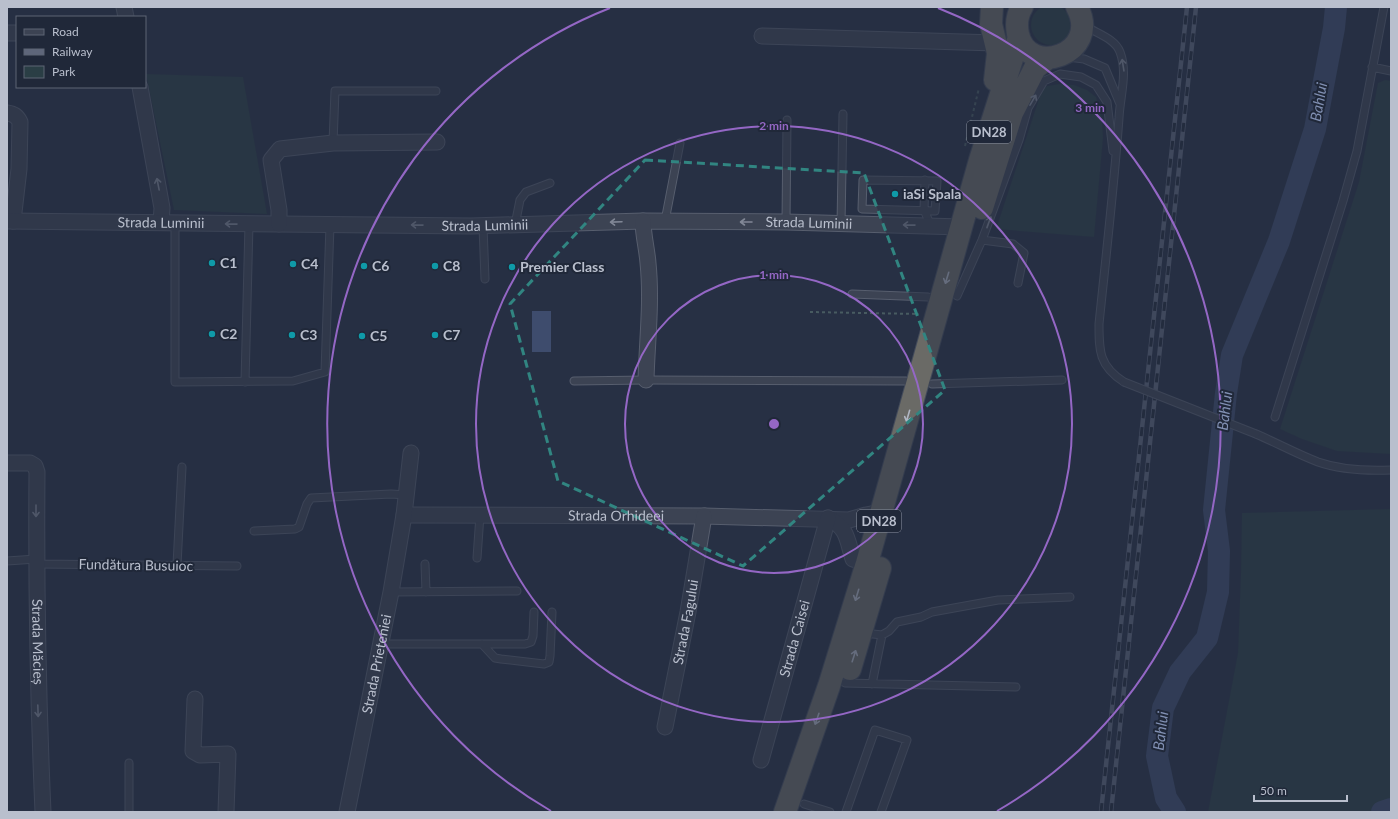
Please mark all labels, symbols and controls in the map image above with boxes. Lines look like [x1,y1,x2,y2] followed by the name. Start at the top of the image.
[16,16,146,88] legend
[52,24,79,39] text: Road
[52,44,93,59] text: Railway
[1119,59,1127,72] one-way arrow
[52,64,76,79] text: Park
[1306,80,1330,123] water label: Bahlui
[1029,94,1037,106] one-way arrow
[1075,100,1105,115] text: 3 min
[759,118,789,133] text: 2 min
[967,121,1011,143] road number: DN28
[153,178,161,191] one-way arrow
[903,185,961,202] place label: iaSi Spala
[890,189,900,199] marker: iaSi Spala
[118,213,204,231] street label: Strada Luminii
[765,213,852,232] street label: Strada Luminii
[442,215,529,234] street label: Strada Luminii
[986,216,994,228] one-way arrow
[610,218,623,226] one-way arrow
[740,218,753,226] one-way arrow
[225,220,238,228] one-way arrow
[411,221,424,229] one-way arrow
[903,222,916,229] one-way arrow
[220,254,237,271] place label: C1
[301,255,318,272] place label: C4
[372,257,389,274] place label: C6
[443,257,460,274] place label: C8
[207,258,217,268] marker: C1
[520,258,604,275] place label: Premier Class
[288,259,298,269] marker: C4
[359,261,369,271] marker: C6
[430,261,440,271] marker: C8
[507,262,517,272] marker: Premier Class
[759,267,789,282] text: 1 min
[943,271,950,284] one-way arrow
[220,325,237,342] place label: C2
[300,326,317,343] place label: C3
[443,326,460,343] place label: C7
[370,327,387,344] place label: C5
[207,329,217,339] marker: C2
[287,330,297,340] marker: C3
[430,330,440,340] marker: C7
[357,331,367,341] marker: C5
[1213,390,1235,431] water label: Bahlui
[904,410,911,423] one-way arrow
[767,417,781,431] centre of rings
[32,504,40,517] one-way arrow
[568,507,664,524] street label: Strada Orhideei
[857,510,901,532] road number: DN28
[79,555,194,574] street label: Fundătura Busuioc
[669,578,701,666] street label: Strada Fagului
[853,589,860,602] one-way arrow
[775,598,813,679] street label: Strada Caisei
[29,599,48,685] street label: Strada Măcieș
[358,613,394,715] street label: Strada Prieteniei
[851,649,858,662] one-way arrow
[35,704,42,717] one-way arrow
[1149,710,1171,751] water label: Bahlui
[813,713,821,725] one-way arrow
[1254,777,1347,803] scale bar
[1260,783,1287,798] text: 50 m

